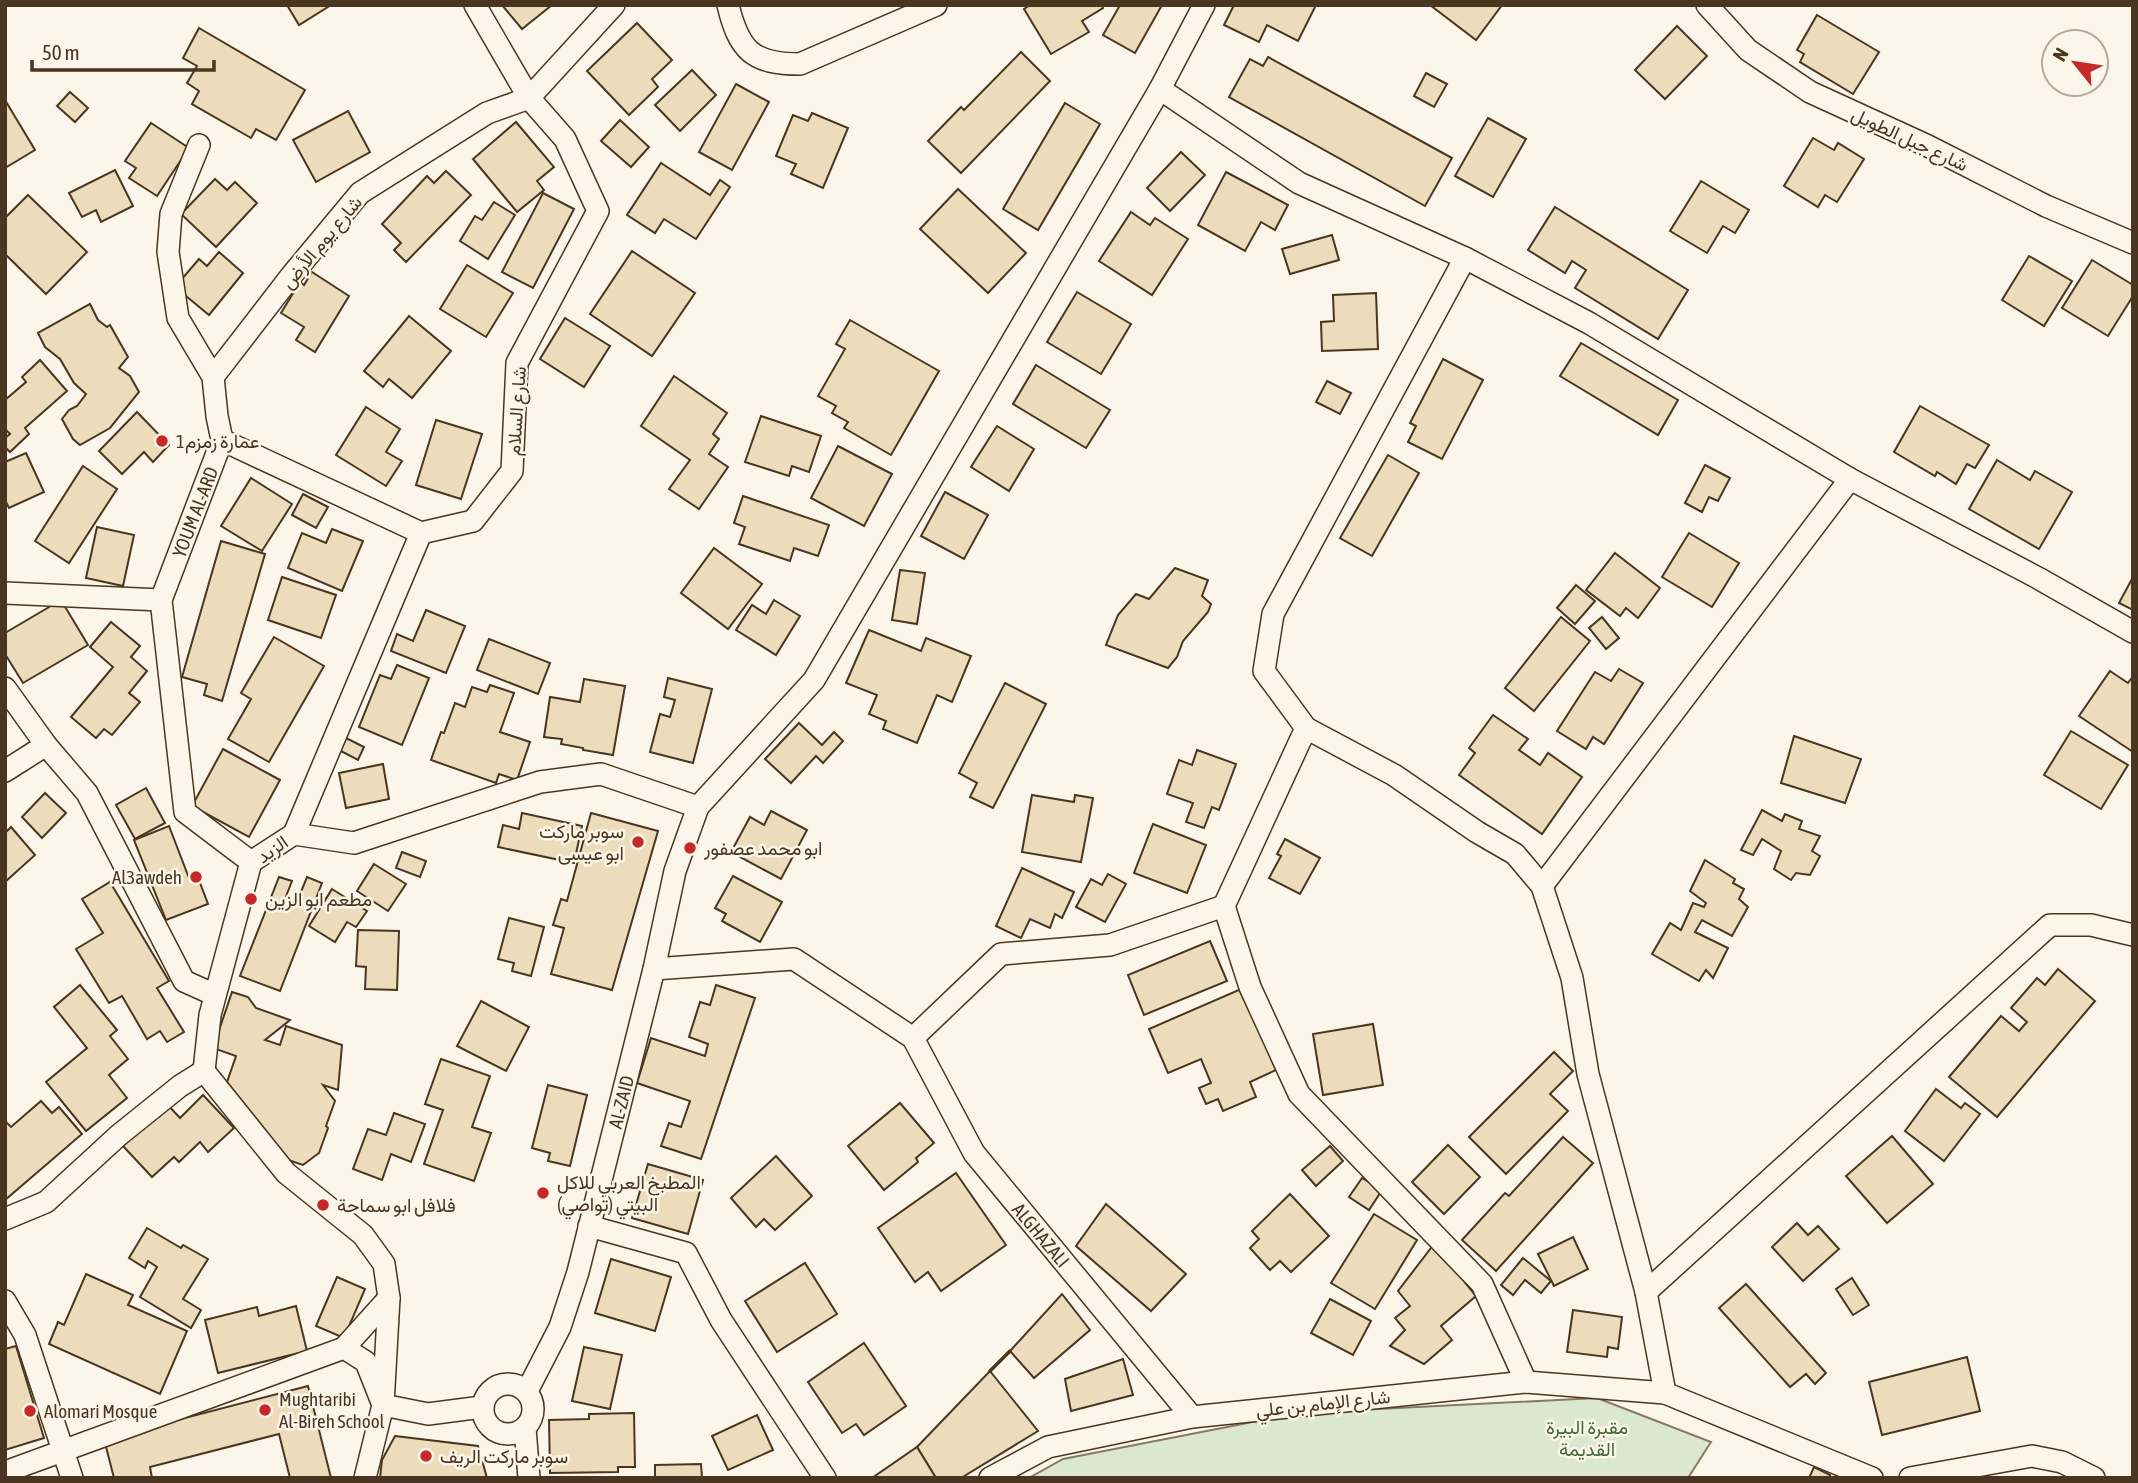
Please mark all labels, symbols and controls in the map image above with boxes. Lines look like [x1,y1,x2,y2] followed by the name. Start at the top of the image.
[32,28,214,72] scale bar
[2040,28,2110,98] north arrow
[42,40,80,64] text: 50 m
[2048,44,2073,65] text: N
[1847,102,1972,177] street label: شارع جبل الطويل
[276,191,368,294] street label: شارع يوم الأرض
[502,366,532,457] street label: شارع السلام
[176,430,260,454] place label: عمارة زمزم1
[154,433,170,449] marker: عمارة زمزم1
[168,464,222,560] street label: YOUM AL-ARD
[539,820,624,865] place label: سوبر ماركت ابو عيسی
[252,830,293,868] street label: الزيد
[630,834,646,850] marker: سوبر ماركت ابو عيسی
[703,837,822,860] place label: ابو محمد عصفور
[682,840,698,856] marker: ابو محمد عصفور
[112,866,182,888] place label: Al3awdeh
[188,869,204,885] marker: Al3awdeh
[265,888,372,912] place label: مطعم ابو الزين
[243,891,259,907] marker: مطعم ابو الزين
[604,1073,638,1131] street label: AL-ZAID
[557,1171,701,1220] place label: المطبخ العربي للاكل البيتي (تواصي)
[535,1185,551,1201] marker: المطبخ العربي للاكل البيتي (تواصي)
[337,1194,456,1217] place label: فلافل ابو سماحة
[315,1197,331,1213] marker: فلافل ابو سماحة
[1008,1199,1074,1271] street label: ALGHAZALI
[1255,1385,1392,1426] street label: شارع الإمام بن علي
[279,1388,385,1432] place label: Mughtaribi Al-Bireh School
[44,1400,157,1422] place label: Alomari Mosque
[257,1402,273,1418] marker: Mughtaribi Al-Bireh School
[22,1403,38,1419] marker: Alomari Mosque
[1546,1416,1628,1461] park label: مقبرة البيرة القديمة
[440,1445,568,1468] place label: سوبر ماركت الريف
[418,1448,434,1464] marker: سوبر ماركت الريف

